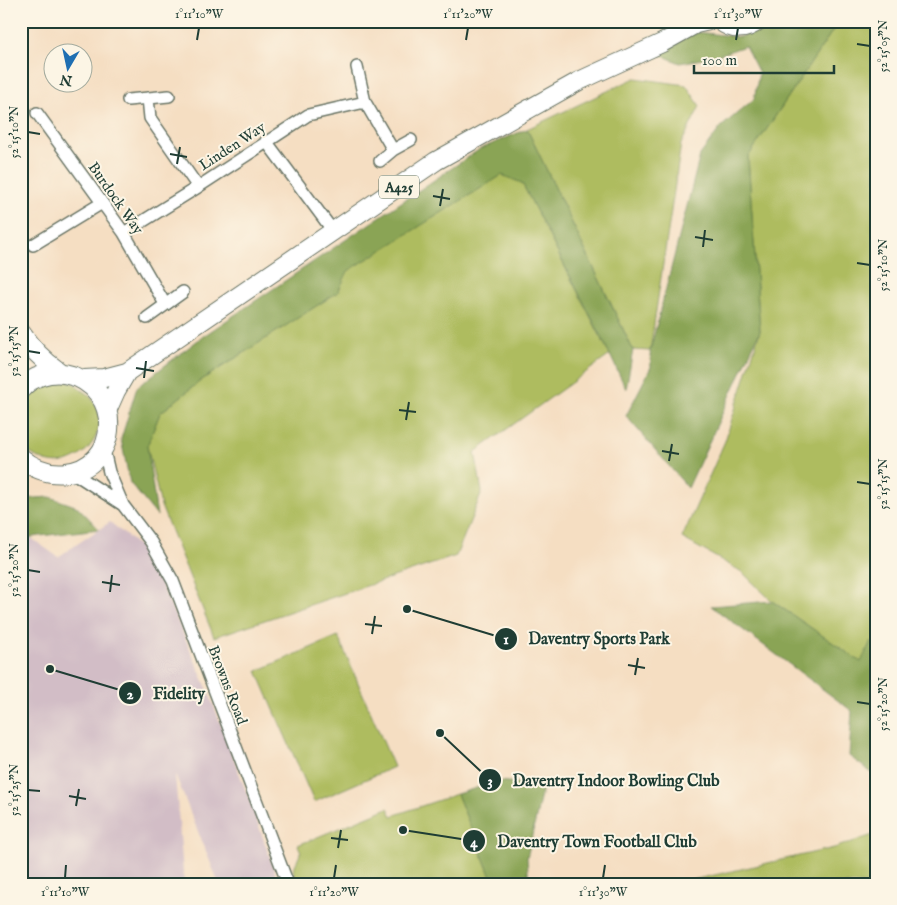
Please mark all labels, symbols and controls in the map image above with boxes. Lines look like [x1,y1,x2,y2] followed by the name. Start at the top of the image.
[175,7,224,22] text: 1°11'10"W
[443,7,493,22] text: 1°11'20"W
[714,7,763,22] text: 1°11'30"W
[876,19,891,72] text: 52°15'05"N
[42,42,92,92] north arrow
[694,42,834,74] scale bar
[702,51,738,70] text: 100 m
[59,70,75,90] text: N
[7,105,22,158] text: 52°15'10"N
[195,117,270,175] street label: Linden Way
[84,158,148,239] street label: Burdock Way
[379,176,419,198] road number: A425
[876,238,891,291] text: 52°15'10"N
[7,325,22,377] text: 52°15'15"N
[876,458,891,510] text: 52°15'15"N
[7,543,22,597] text: 52°15'20"N
[493,623,680,654] callout: Daventry Sports Park
[503,630,509,649] text: 1
[528,630,670,650] text: Daventry Sports Park
[204,643,252,729] street label: Browns Road
[876,677,891,731] text: 52°15'20"N
[118,678,215,709] callout: Fidelity
[126,685,134,704] text: 2
[153,685,206,705] text: Fidelity
[7,763,22,816] text: 52°15'25"N
[477,765,729,796] callout: Daventry Indoor Bowling Club
[487,772,493,791] text: 3
[512,772,720,792] text: Daventry Indoor Bowling Club
[462,826,706,857] callout: Daventry Town Football Club
[470,833,478,852] text: 4
[497,833,697,853] text: Daventry Town Football Club
[41,885,90,900] text: 1°11'10"W
[309,885,359,900] text: 1°11'20"W
[579,885,628,900] text: 1°11'30"W

